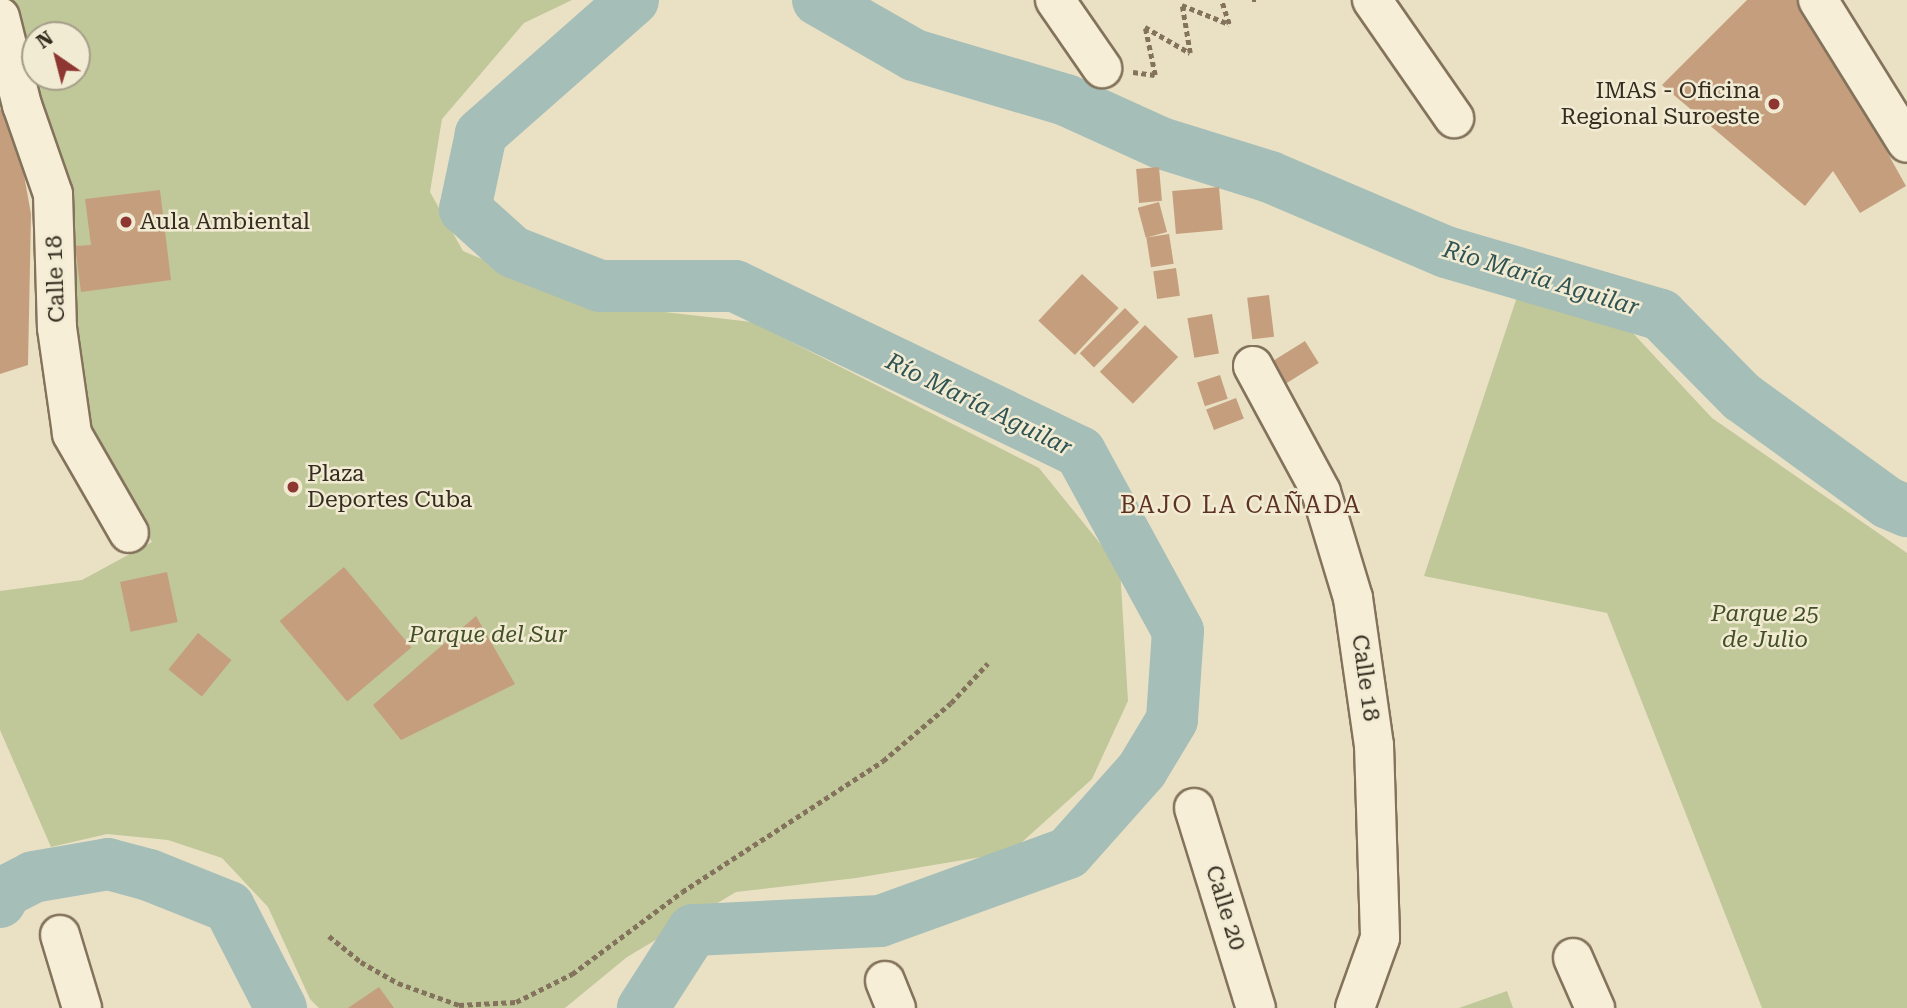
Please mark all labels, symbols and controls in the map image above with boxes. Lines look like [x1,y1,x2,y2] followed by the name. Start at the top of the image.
[21,21,91,91] north arrow
[32,26,57,54] text: N
[1561,77,1760,131] place label: IMAS - Oficina Regional Suroeste
[1766,96,1782,112] marker: IMAS - Oficina Regional Suroeste
[140,208,310,236] place label: Aula Ambiental
[118,214,134,230] marker: Aula Ambiental
[41,235,71,323] street label: Calle 18
[1439,235,1643,323] water label: Río María Aguilar
[881,347,1077,463] water label: Río María Aguilar
[307,460,472,514] place label: Plaza Deportes Cuba
[285,479,301,495] marker: Plaza Deportes Cuba
[1122,492,1360,520] district label: BAJO LA CAÑADA
[1711,600,1819,654] park label: Parque 25 de Julio
[409,621,567,649] park label: Parque del Sur
[1345,633,1385,723] street label: Calle 18
[1199,862,1251,954] street label: Calle 20

